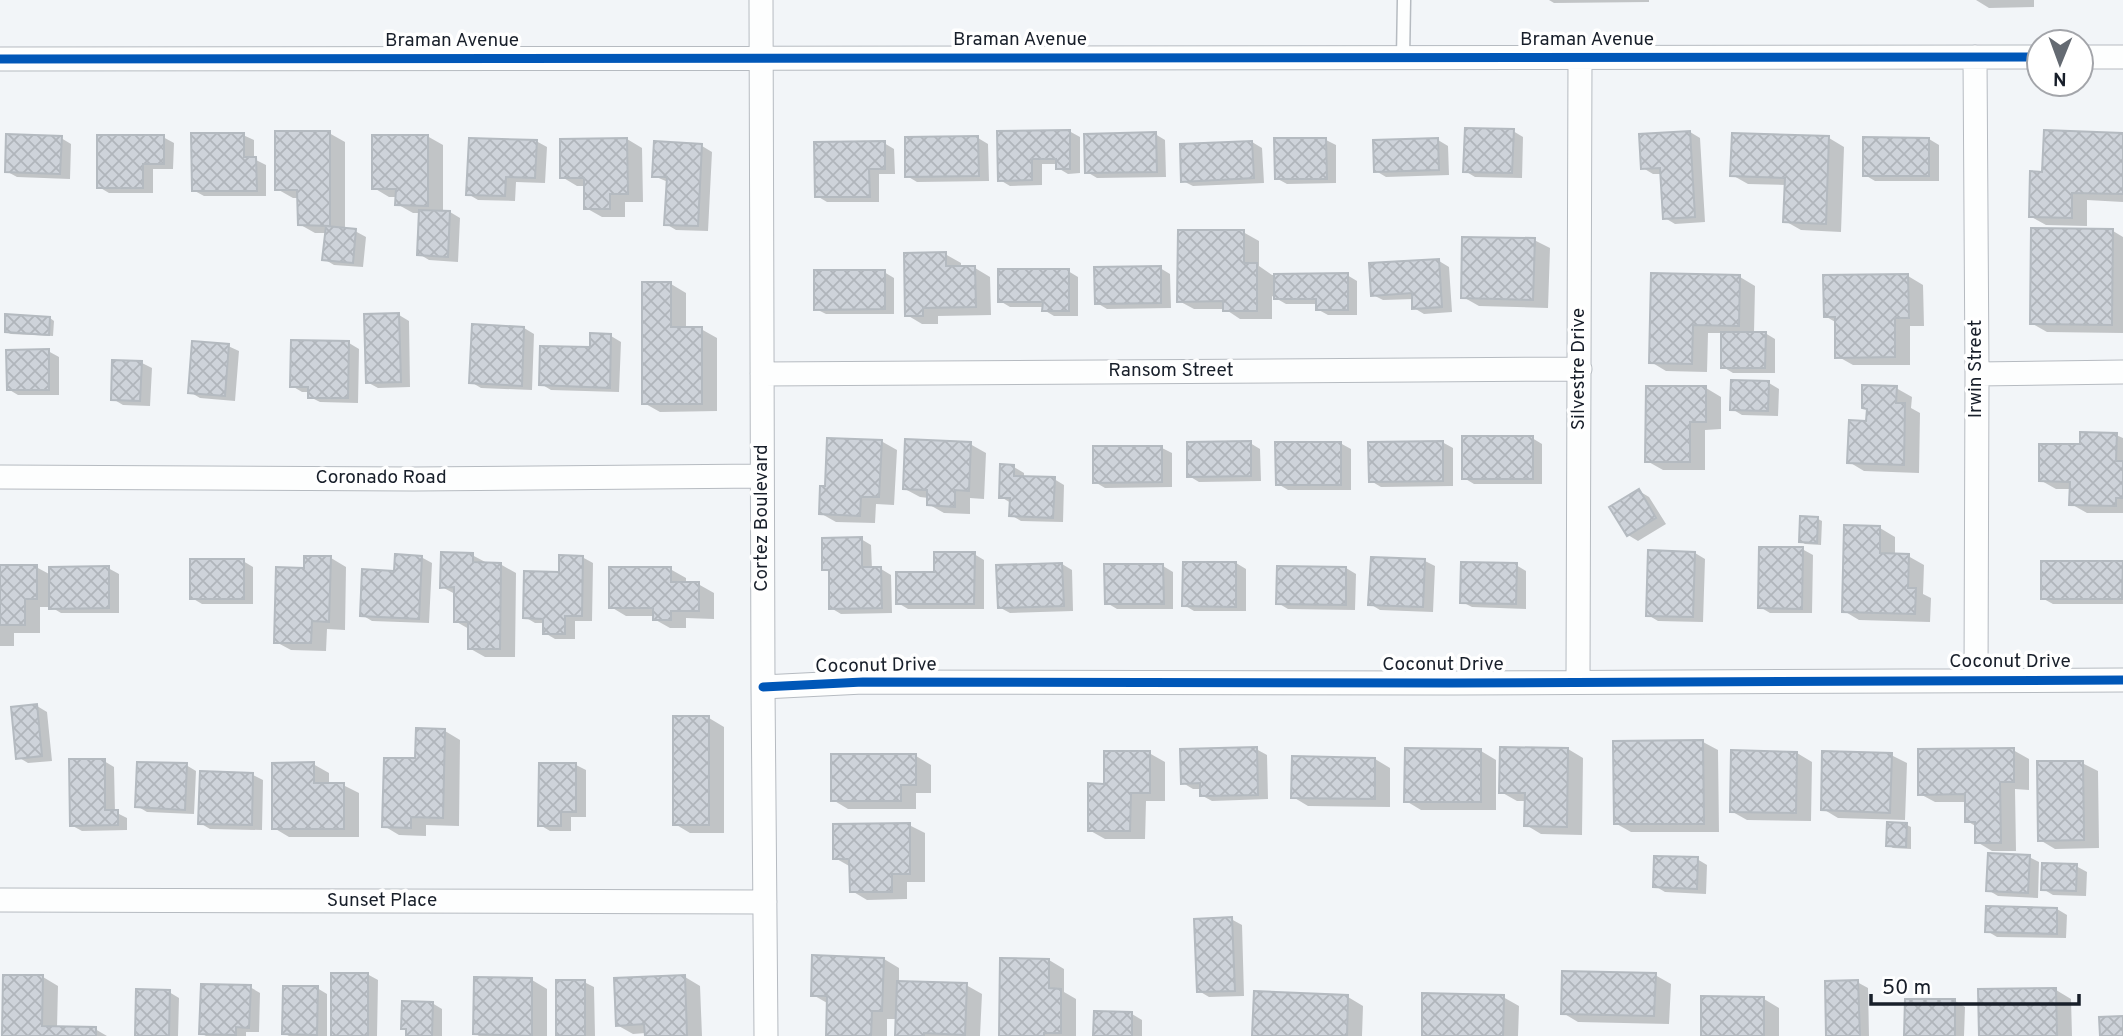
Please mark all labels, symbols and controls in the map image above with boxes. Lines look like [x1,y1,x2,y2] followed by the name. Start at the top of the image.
[953,28,1087,52] street label: Braman Avenue
[1520,28,1654,52] street label: Braman Avenue
[2025,28,2095,98] north arrow
[385,29,519,53] street label: Braman Avenue
[2053,66,2067,90] text: N
[1567,308,1591,430] street label: Silvestre Drive
[1964,320,1988,418] street label: Irwin Street
[1108,359,1234,383] street label: Ransom Street
[750,444,774,592] street label: Cortez Boulevard
[315,466,447,490] street label: Coronado Road
[1949,650,2071,674] street label: Coconut Drive
[815,653,937,679] street label: Coconut Drive
[1382,653,1504,677] street label: Coconut Drive
[327,889,437,913] street label: Sunset Place
[1871,962,2079,1006] scale bar
[1882,975,1931,1002] text: 50 m

